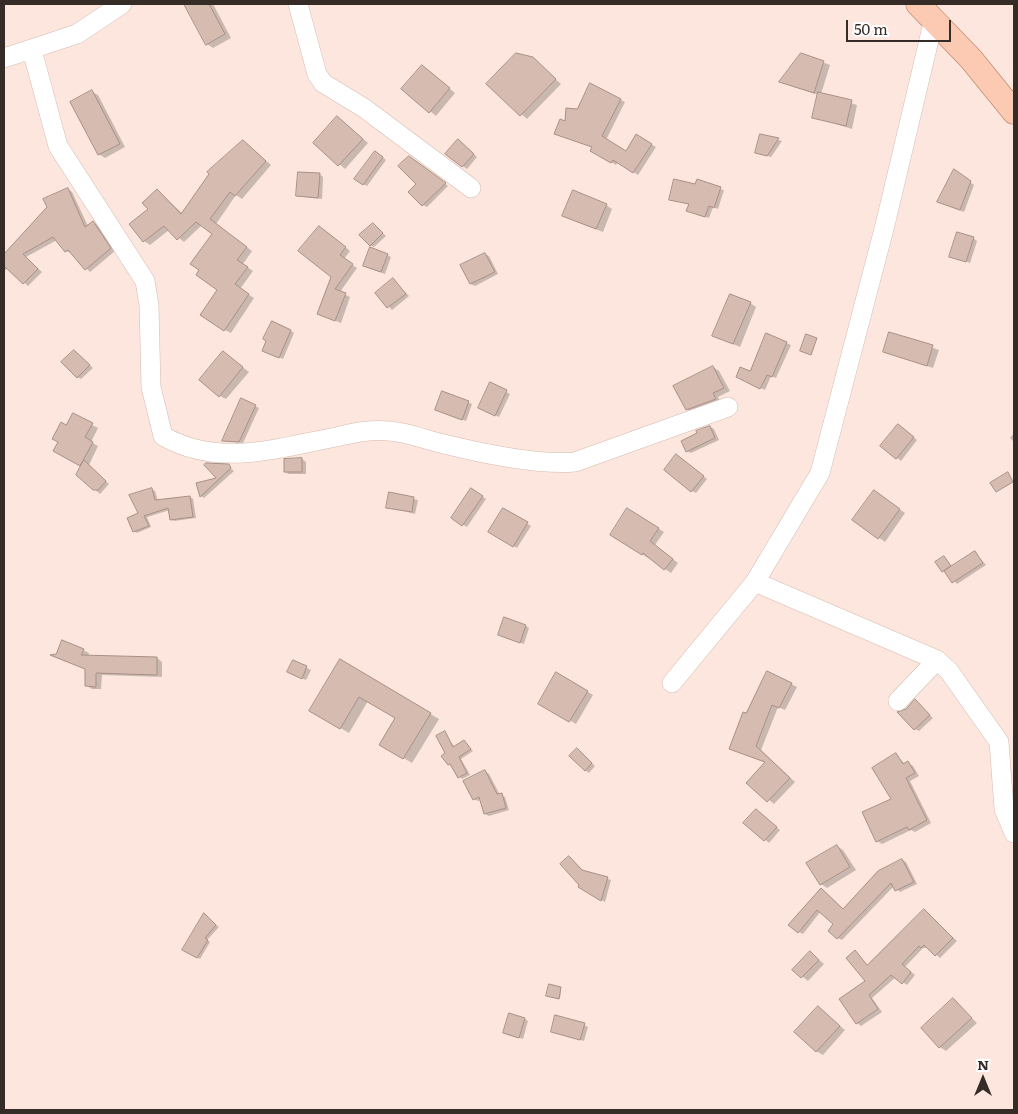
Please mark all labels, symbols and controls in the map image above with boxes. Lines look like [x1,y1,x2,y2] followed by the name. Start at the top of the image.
[848,10,953,42] scale bar
[854,17,888,40] text: 50 m
[958,1054,1008,1104] north arrow
[977,1054,989,1074] text: N

